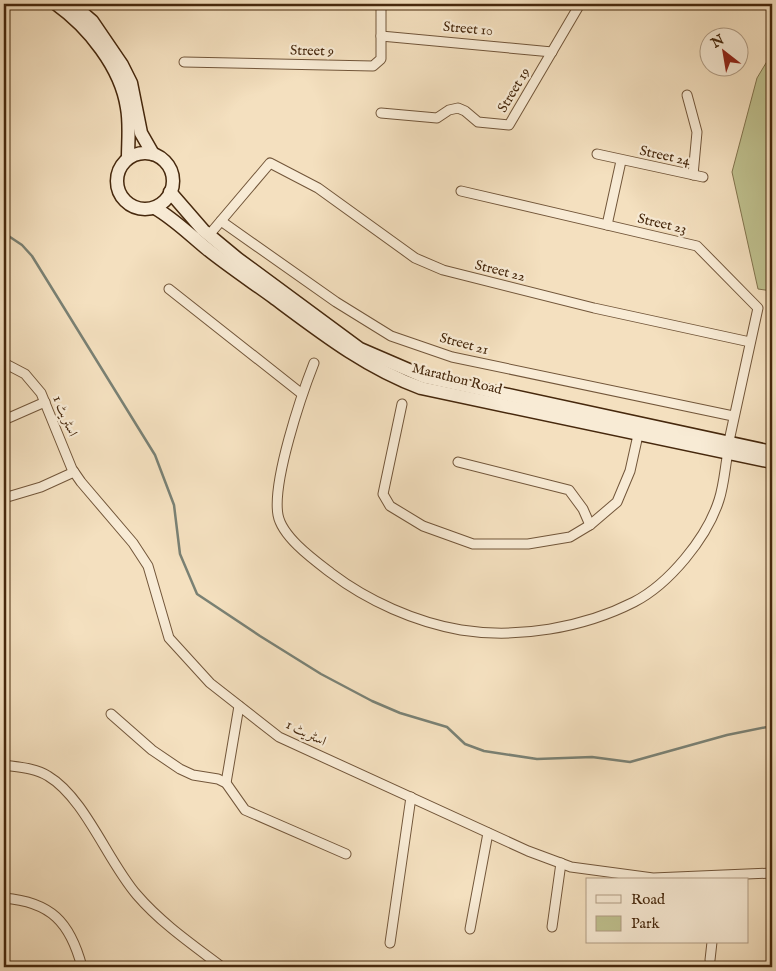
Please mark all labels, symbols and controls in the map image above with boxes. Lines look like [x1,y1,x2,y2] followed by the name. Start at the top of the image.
[442,18,494,40] street label: Street 10
[698,28,748,78] north arrow
[707,31,728,53] text: N
[290,42,334,60] street label: Street 9
[494,64,534,116] street label: Street 19
[638,142,692,170] street label: Street 24
[636,210,688,238] street label: Street 23
[473,256,527,286] street label: Street 22
[438,329,490,359] street label: Street 21
[410,359,504,399] street label: Marathon Road
[48,393,82,439] street label: اسٹریٹ 1
[283,715,329,751] street label: اسٹریٹ 1
[586,878,748,944] legend
[631,890,666,909] text: Road
[631,914,661,933] text: Park

